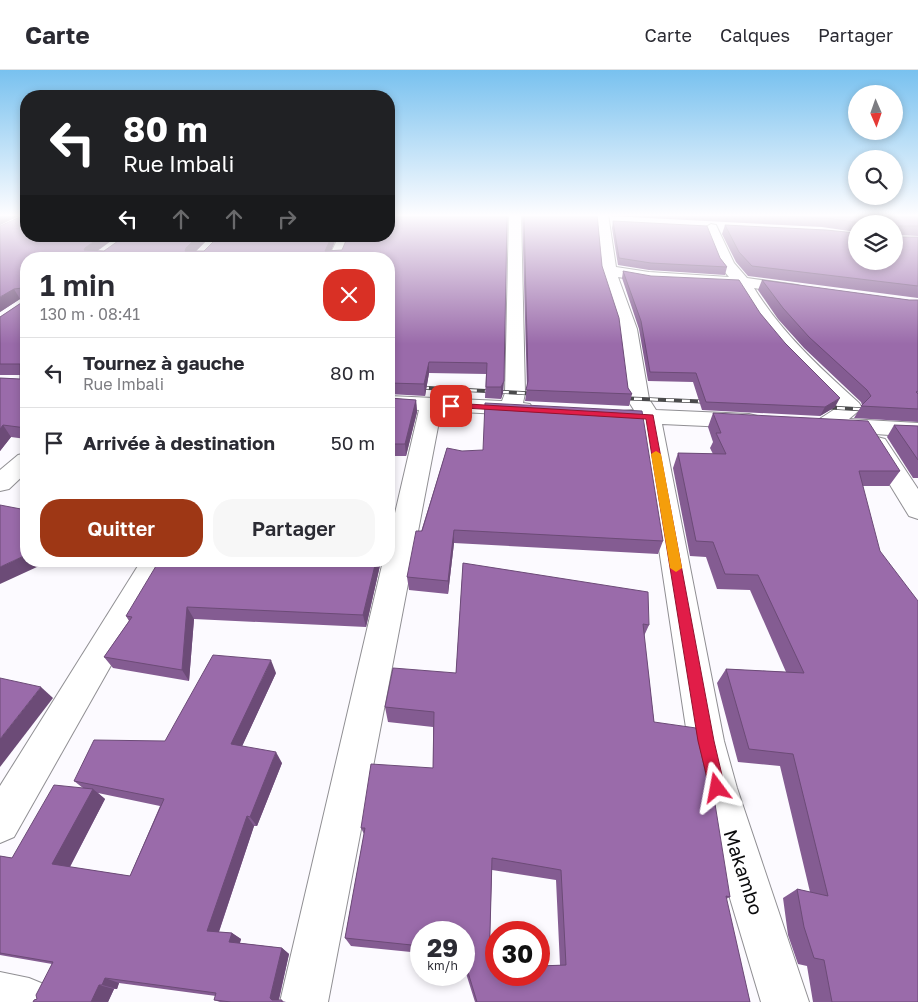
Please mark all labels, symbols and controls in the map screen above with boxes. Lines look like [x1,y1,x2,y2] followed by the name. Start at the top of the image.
[25,20,90,49] text: Carte
[645,24,692,46] text: Carte
[720,24,790,46] text: Calques
[818,24,893,46] text: Partager
[848,85,902,140] north arrow
[848,85,903,270] map controls
[123,108,208,150] text: 80 m
[40,110,105,175] icon: left
[123,150,234,177] text: Rue Imbali
[848,150,903,205] button: search
[114,205,142,233] icon: left
[167,205,195,233] icon: ahead
[220,205,248,233] icon: ahead
[273,205,301,233] icon: right
[848,215,903,270] button: layers
[40,267,115,303] text: 1 min
[323,269,375,321] button: close
[40,304,140,324] text: 130 m · 08:41
[83,351,244,374] text: Tournez à gauche
[40,359,68,387] icon: left
[330,361,375,384] text: 80 m
[83,374,164,394] text: Rue Imbali
[430,385,472,427] pin
[437,392,465,420] icon: arrive
[40,429,68,457] icon: arrive
[83,431,275,454] text: Arrivée à destination
[331,431,375,454] text: 50 m
[40,499,203,557] button: Quitter
[213,499,375,557] button: Partager
[690,761,742,813] position arrow
[719,826,769,918] street label: Makambo
[485,921,550,986] speed limit sign: 30
[427,932,458,963] text: 29
[427,958,458,973] text: km/h

